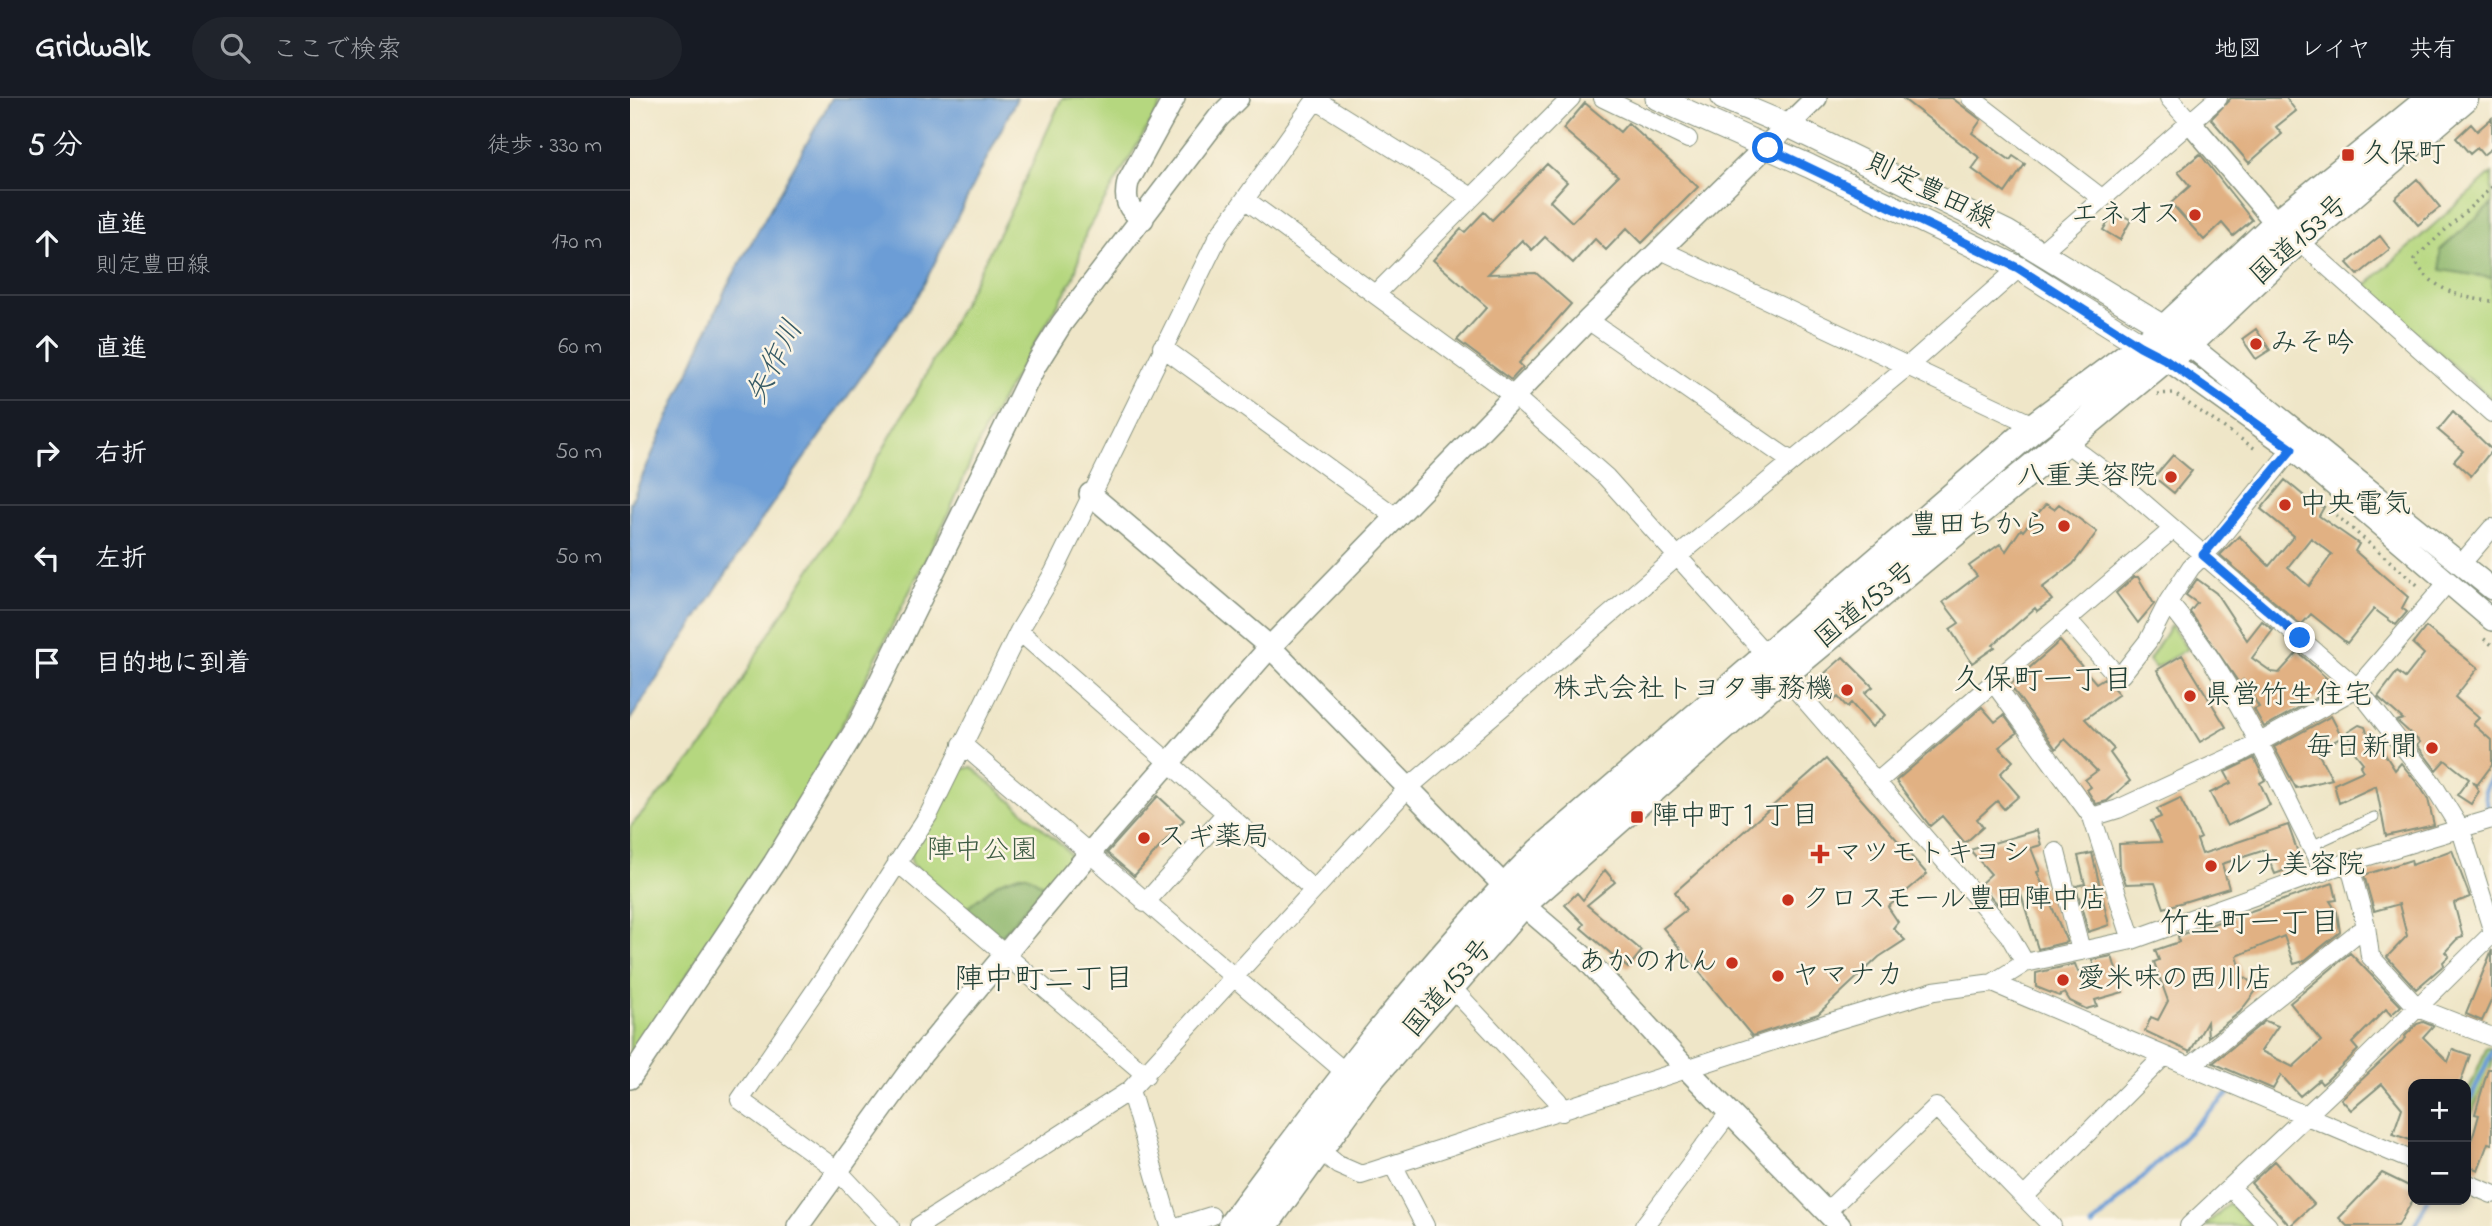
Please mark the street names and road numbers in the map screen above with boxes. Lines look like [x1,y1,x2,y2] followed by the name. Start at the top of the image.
[1858,143,2002,241] street label: 則定豊田線
[2242,185,2358,297] street label: 国道153号
[1806,552,1926,660] street label: 国道153号
[1394,930,1504,1048] street label: 国道153号

